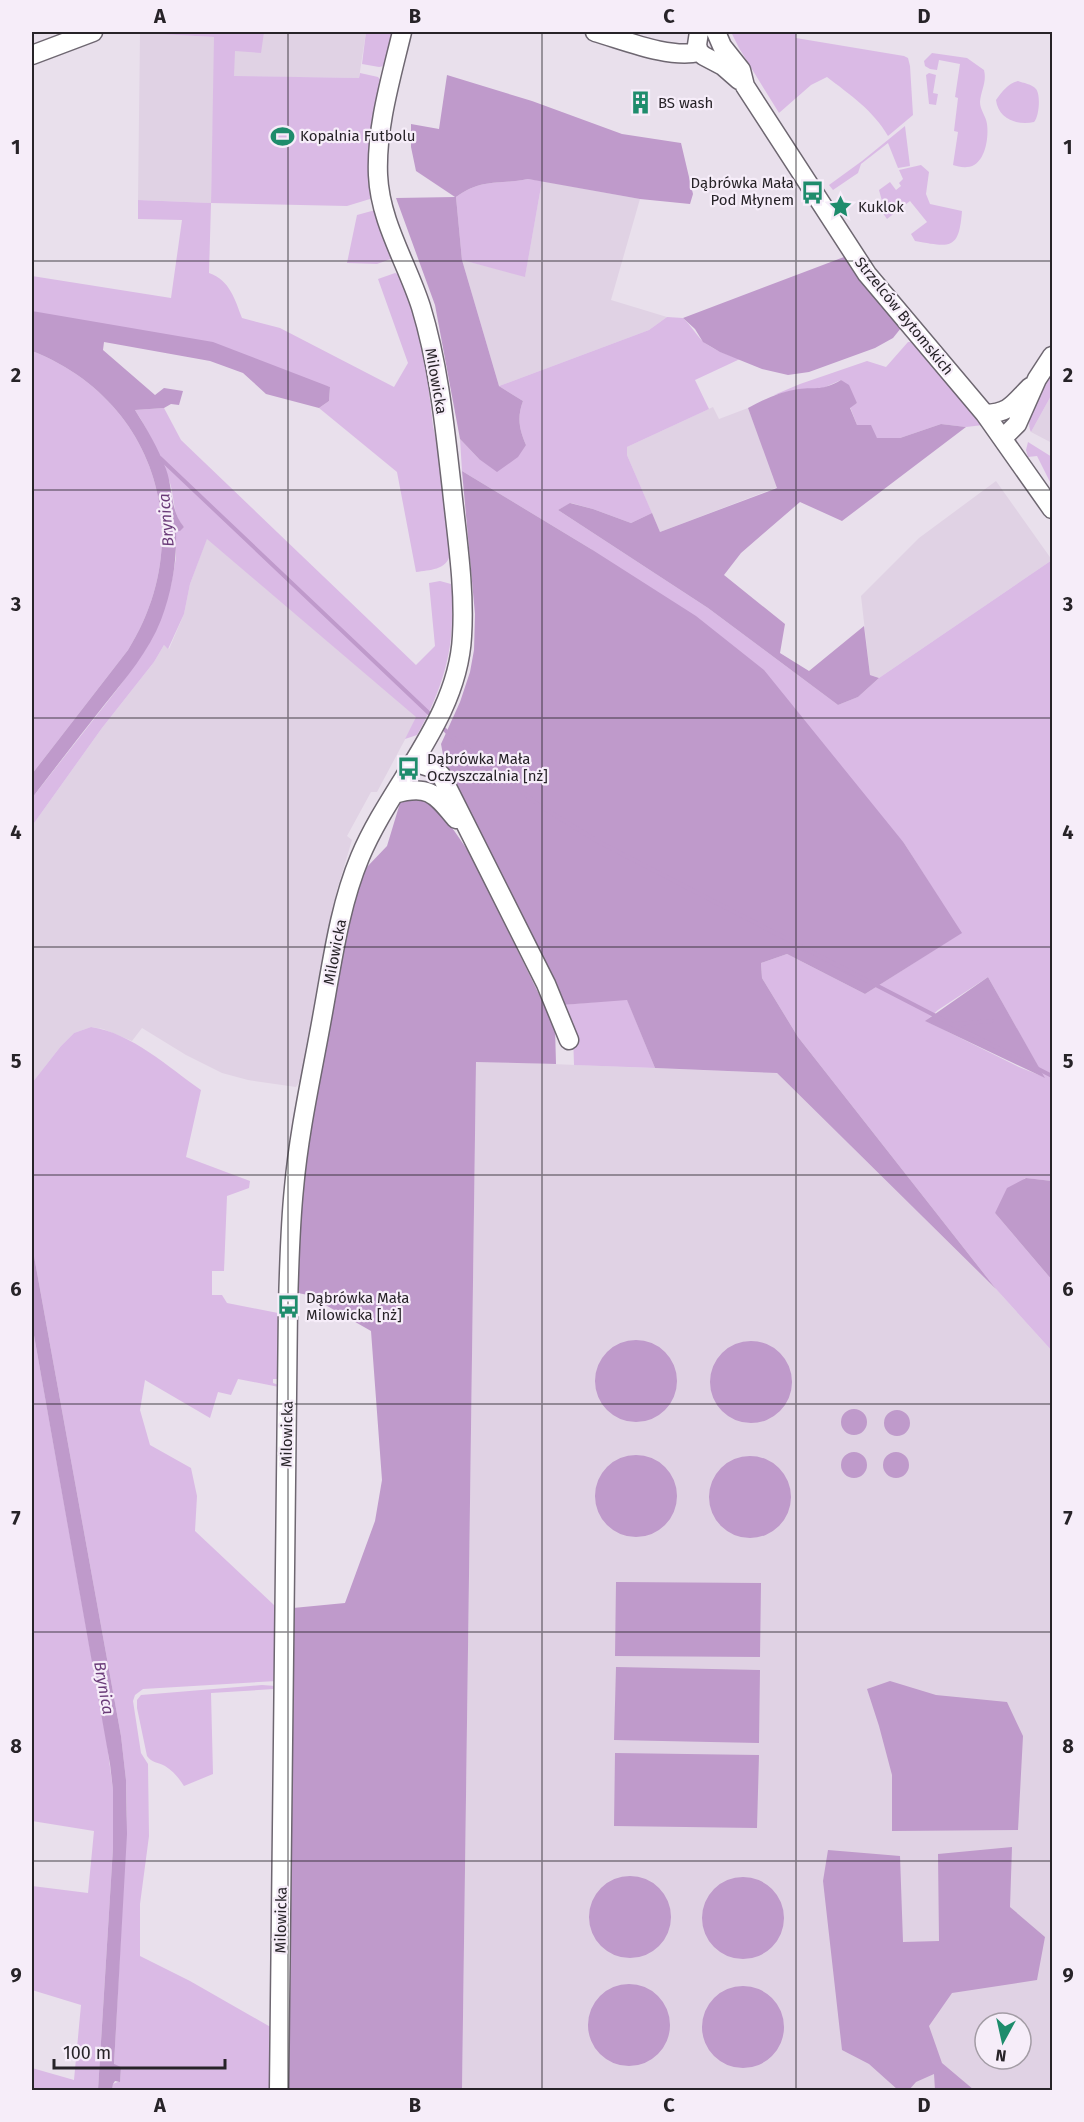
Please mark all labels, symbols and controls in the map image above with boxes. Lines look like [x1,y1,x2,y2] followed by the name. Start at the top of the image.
[153,4,167,28] text: A
[409,4,421,28] text: B
[663,4,675,28] text: C
[917,4,931,28] text: D
[627,90,653,116] building icon: BS wash
[658,94,713,112] place label: BS wash
[269,123,295,149] sports icon: Kopalnia Futbolu
[300,127,415,145] place label: Kopalnia Futbolu
[11,135,21,159] text: 1
[1063,135,1073,159] text: 1
[691,174,794,209] place label: Dąbrówka Mała Pod Młynem
[799,179,825,205] bus stop icon: Dąbrówka Mała Pod Młynem
[827,194,853,220] place icon: Kuklok
[858,198,904,216] place label: Kuklok
[851,253,957,379] street label: Strzelców Bytomskich
[421,347,451,415] street label: Milowicka
[11,363,21,387] text: 2
[1063,363,1073,387] text: 2
[154,492,178,548] water label: Brynica
[10,592,21,616] text: 3
[1062,592,1073,616] text: 3
[427,750,548,785] place label: Dąbrówka Mała Oczyszczalnia [nż]
[396,755,422,781] bus stop icon: Dąbrówka Mała Oczyszczalnia [nż]
[10,820,22,844] text: 4
[1062,820,1074,844] text: 4
[320,918,350,986] street label: Milowicka
[11,1049,22,1073] text: 5
[1063,1049,1074,1073] text: 5
[10,1277,22,1301] text: 6
[1062,1277,1074,1301] text: 6
[306,1289,409,1324] place label: Dąbrówka Mała Milowicka [nż]
[275,1294,301,1320] bus stop icon: Dąbrówka Mała Milowicka [nż]
[277,1400,297,1468] street label: Milowicka
[11,1506,21,1530] text: 7
[1063,1506,1073,1530] text: 7
[90,1660,118,1716] water label: Brynica
[10,1734,22,1758] text: 8
[1062,1734,1074,1758] text: 8
[271,1886,291,1954] street label: Milowicka
[10,1963,22,1987] text: 9
[1062,1963,1074,1987] text: 9
[973,2011,1033,2071] north arrow
[54,2032,225,2070] scale bar
[63,2042,111,2064] text: 100 m
[994,2045,1008,2066] text: N
[153,2093,167,2117] text: A
[409,2093,421,2117] text: B
[663,2093,675,2117] text: C
[917,2093,931,2117] text: D

